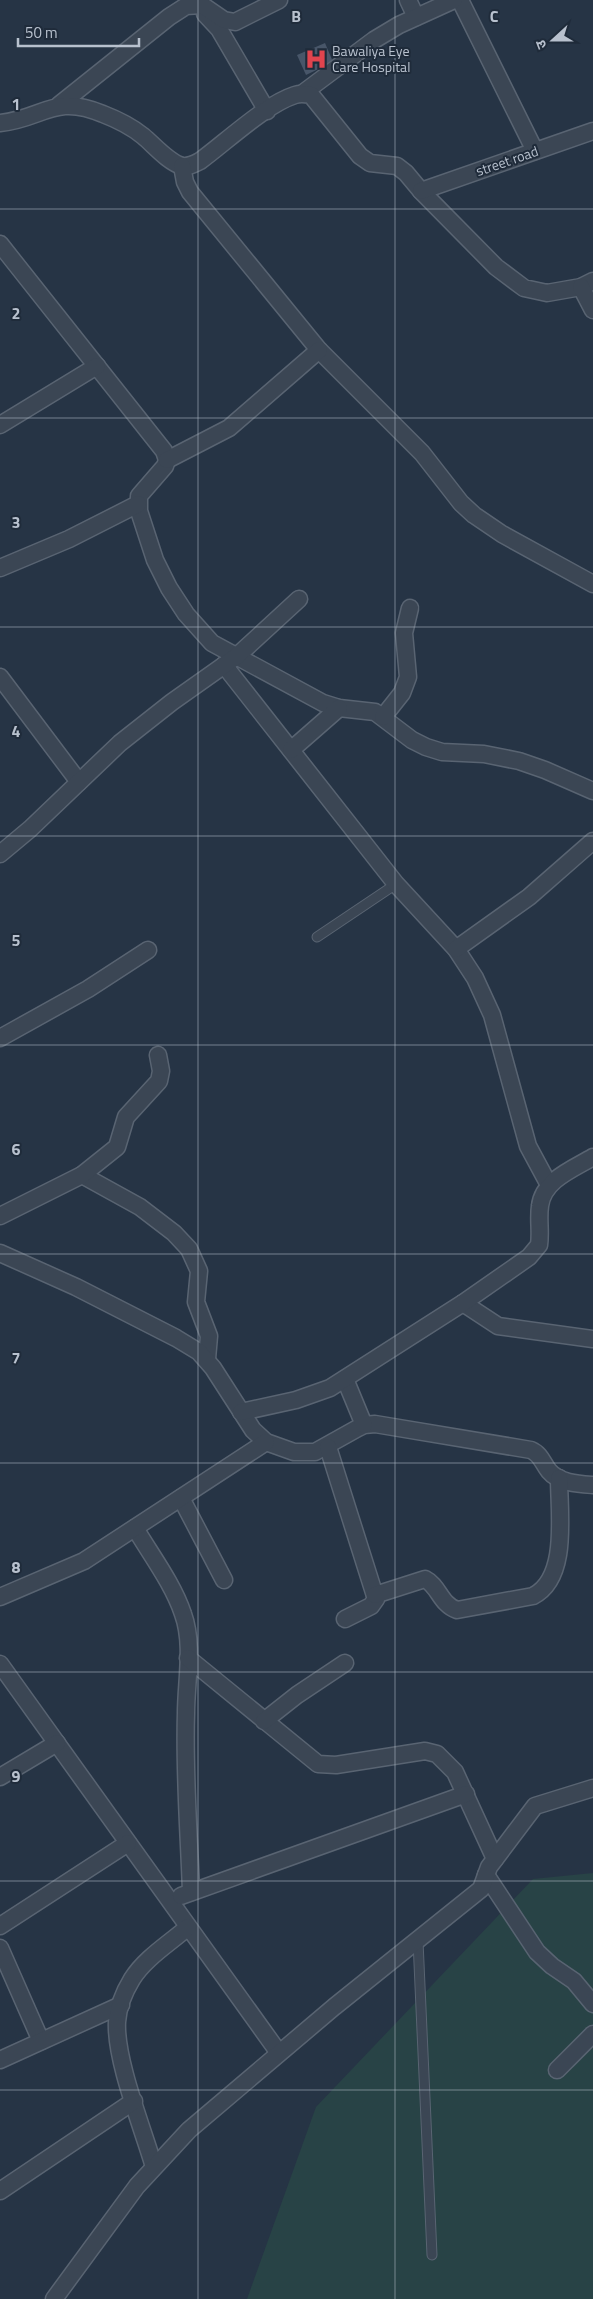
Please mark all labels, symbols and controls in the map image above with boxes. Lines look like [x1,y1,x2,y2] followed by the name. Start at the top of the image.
[291,4,301,28] text: B
[490,4,499,28] text: C
[18,15,139,47] scale bar
[528,15,578,65] north arrow
[25,21,58,44] text: 50 m
[529,37,552,52] text: उ
[332,40,410,77] place label: Bawaliya Eye Care Hospital
[303,46,329,72] hospital icon: Bawaliya Eye Care Hospital
[12,92,20,116] text: 1
[473,140,541,181] street label: street road
[12,301,20,325] text: 2
[12,510,20,534] text: 3
[12,719,21,743] text: 4
[12,928,21,952] text: 5
[12,1137,21,1161] text: 6
[12,1346,20,1370] text: 7
[12,1555,21,1579] text: 8
[12,1764,21,1788] text: 9

